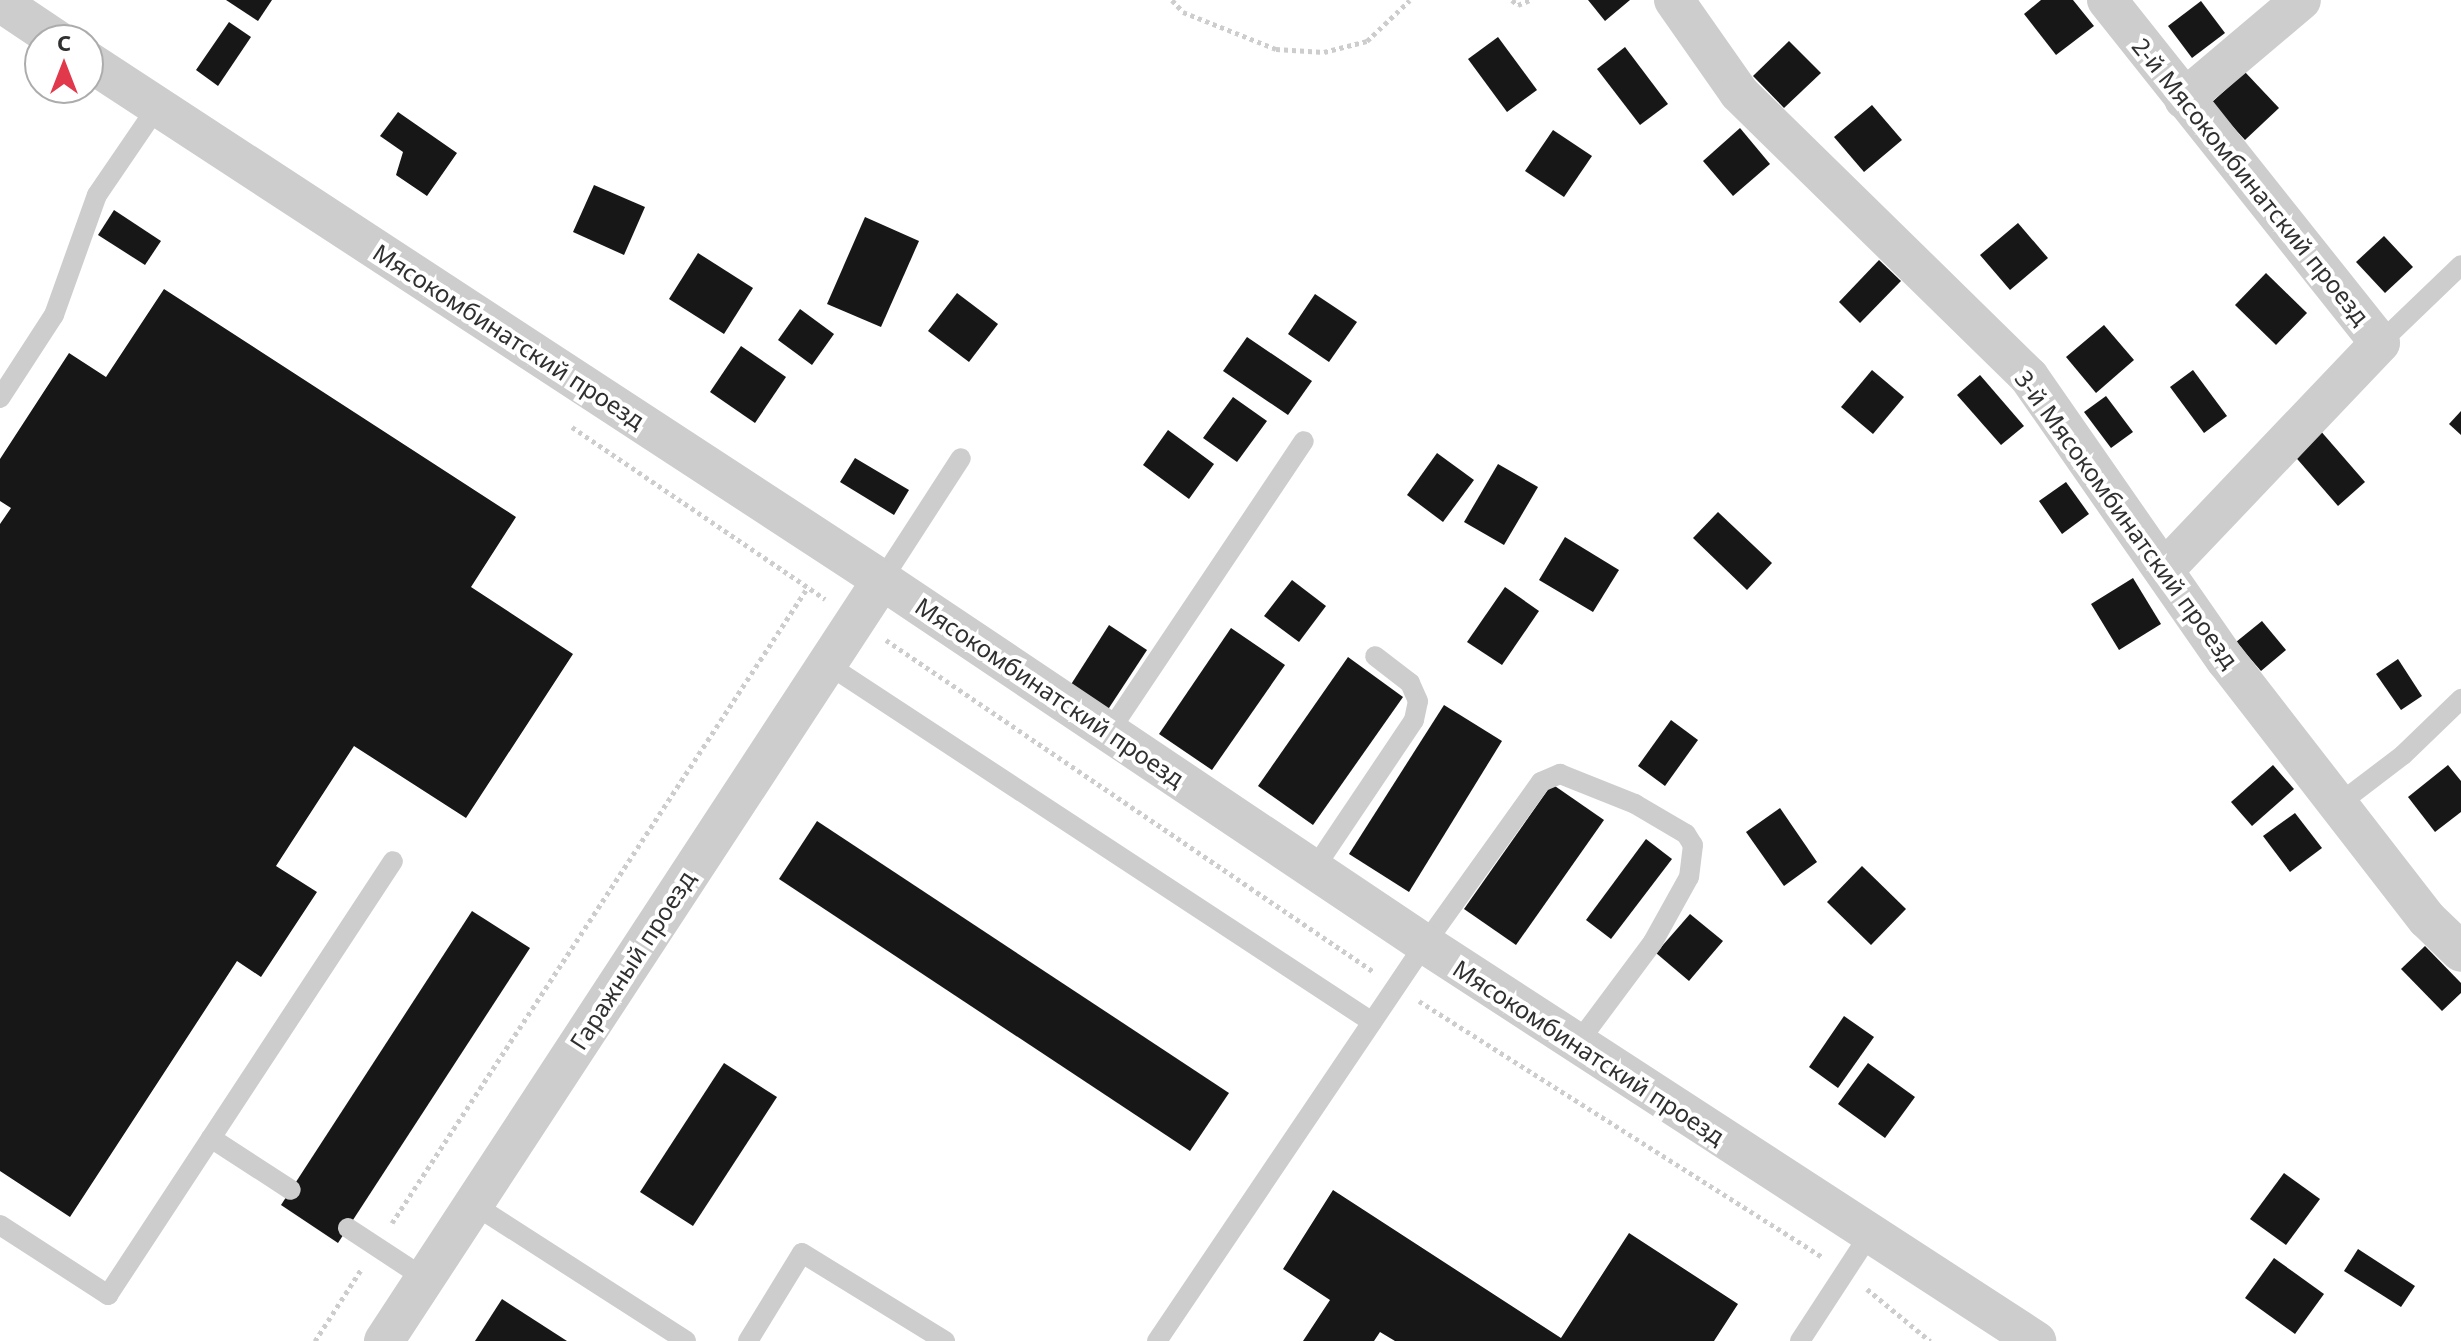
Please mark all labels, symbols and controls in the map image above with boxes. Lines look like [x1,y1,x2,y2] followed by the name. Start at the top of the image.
[24,24,104,104] north arrow
[57,27,71,57] text: С
[2126,32,2376,330] street label: 2-й Мясокомбинатский проезд
[368,237,650,435] street label: Мясокомбинатский проезд
[2009,365,2245,673] street label: 3-й Мясокомбинатский проезд
[910,591,1190,793] street label: Мясокомбинатский проезд
[563,865,701,1055] street label: Гаражный проезд
[1448,953,1730,1151] street label: Мясокомбинатский проезд

